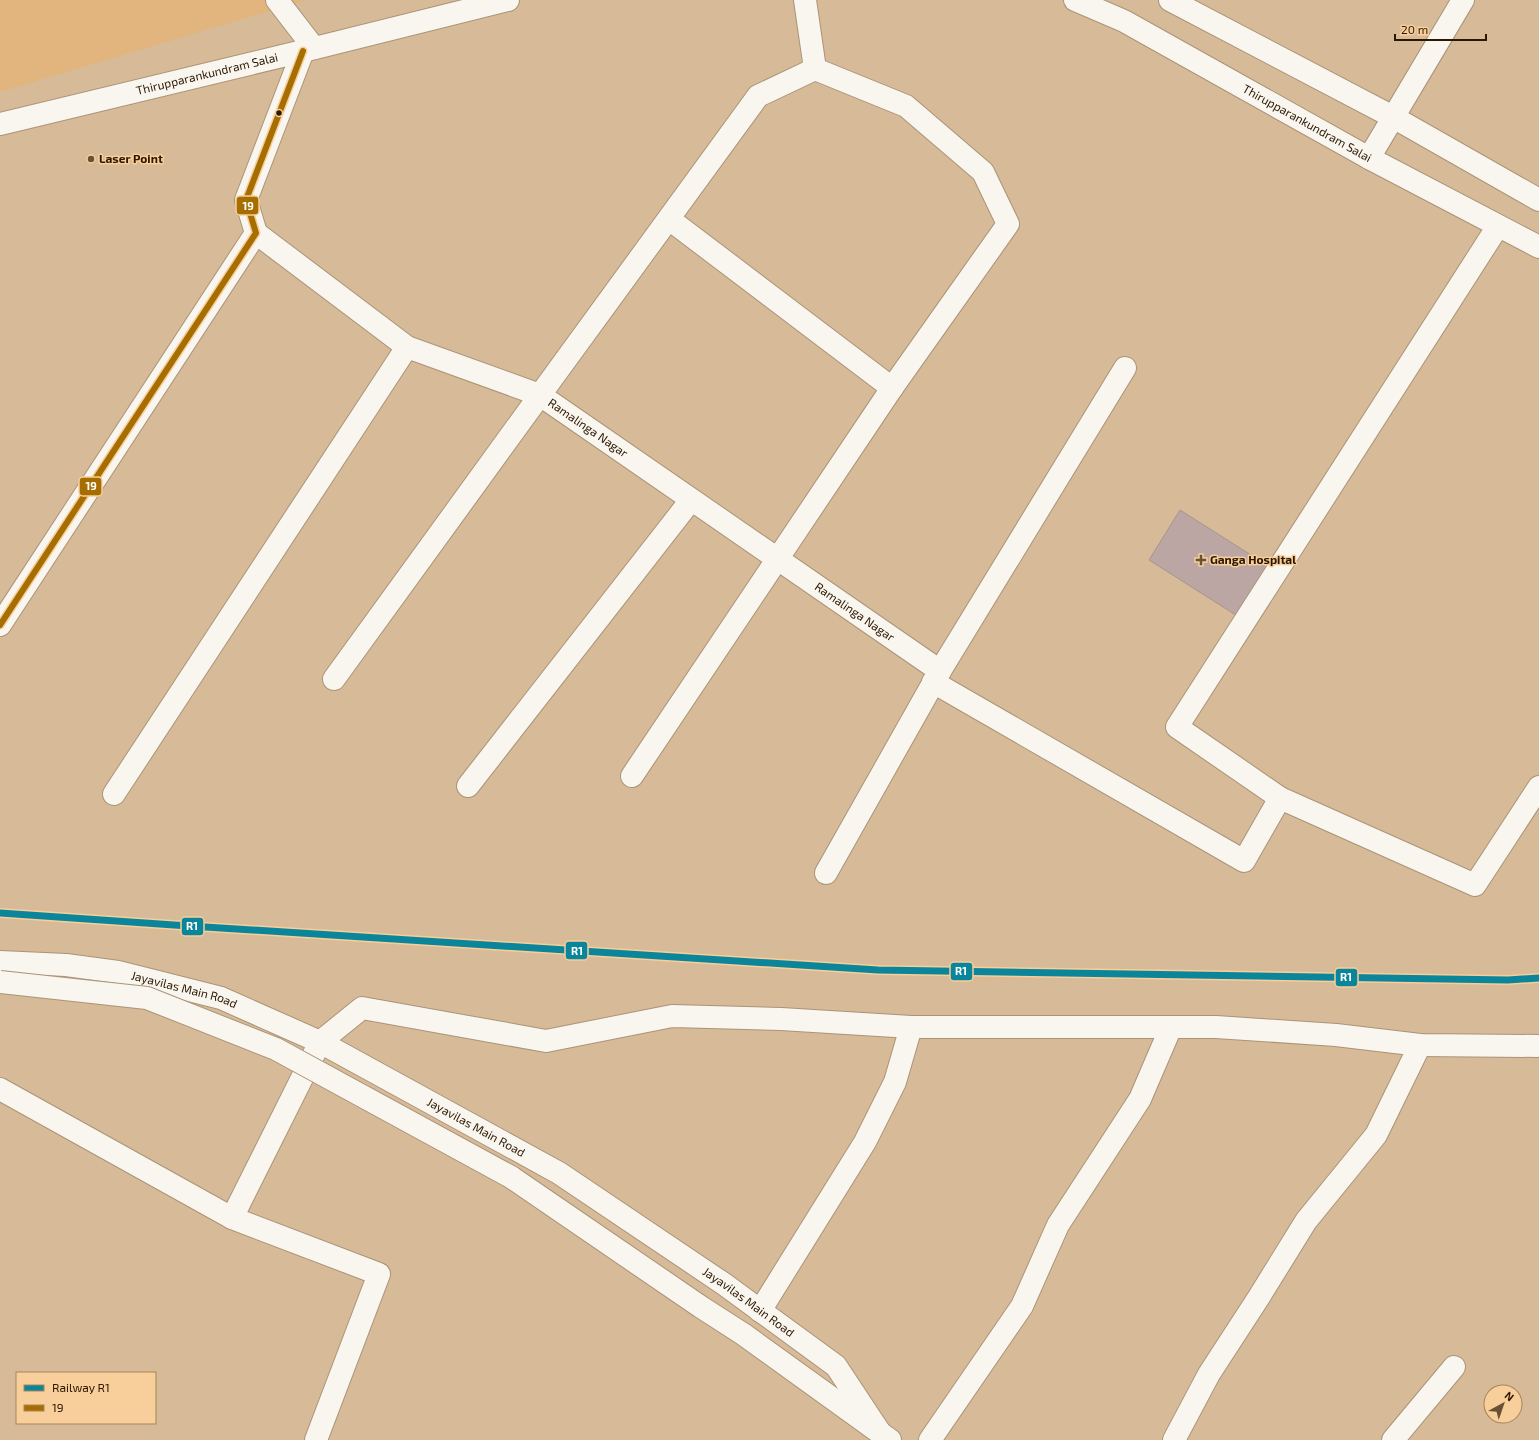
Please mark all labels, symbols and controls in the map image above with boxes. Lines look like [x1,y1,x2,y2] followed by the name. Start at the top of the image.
[1395,16,1486,42] scale bar
[1401,22,1428,36] text: 20 m
[134,49,279,97] street label: Thirupparankundram Salai
[1241,81,1374,164] street label: Thirupparankundram Salai
[274,108,284,118] unlabelled marker
[99,151,163,165] place label: Laser Point
[86,154,96,164] marker: Laser Point
[236,196,259,215] line badge: 19
[242,199,254,212] text: 19
[546,395,631,460] street label: Ramalinga Nagar
[79,477,102,496] line badge: 19
[85,479,97,492] text: 19
[1210,552,1296,566] place label: Ganga Hospital
[1195,554,1207,566] marker: Ganga Hospital
[813,579,898,644] street label: Ramalinga Nagar
[181,917,204,936] line badge: R1
[186,919,198,932] text: R1
[565,941,588,960] line badge: R1
[571,944,583,957] text: R1
[950,962,973,981] line badge: R1
[955,964,967,977] text: R1
[130,968,240,1010] street label: Jayavilas Main Road
[1335,968,1358,987] line badge: R1
[1340,970,1352,983] text: R1
[425,1094,528,1159] street label: Jayavilas Main Road
[701,1264,797,1339] street label: Jayavilas Main Road
[16,1372,156,1424] legend
[52,1380,110,1394] text: Railway R1
[1483,1384,1523,1424] north arrow
[1503,1388,1517,1404] text: N
[52,1400,64,1414] text: 19

